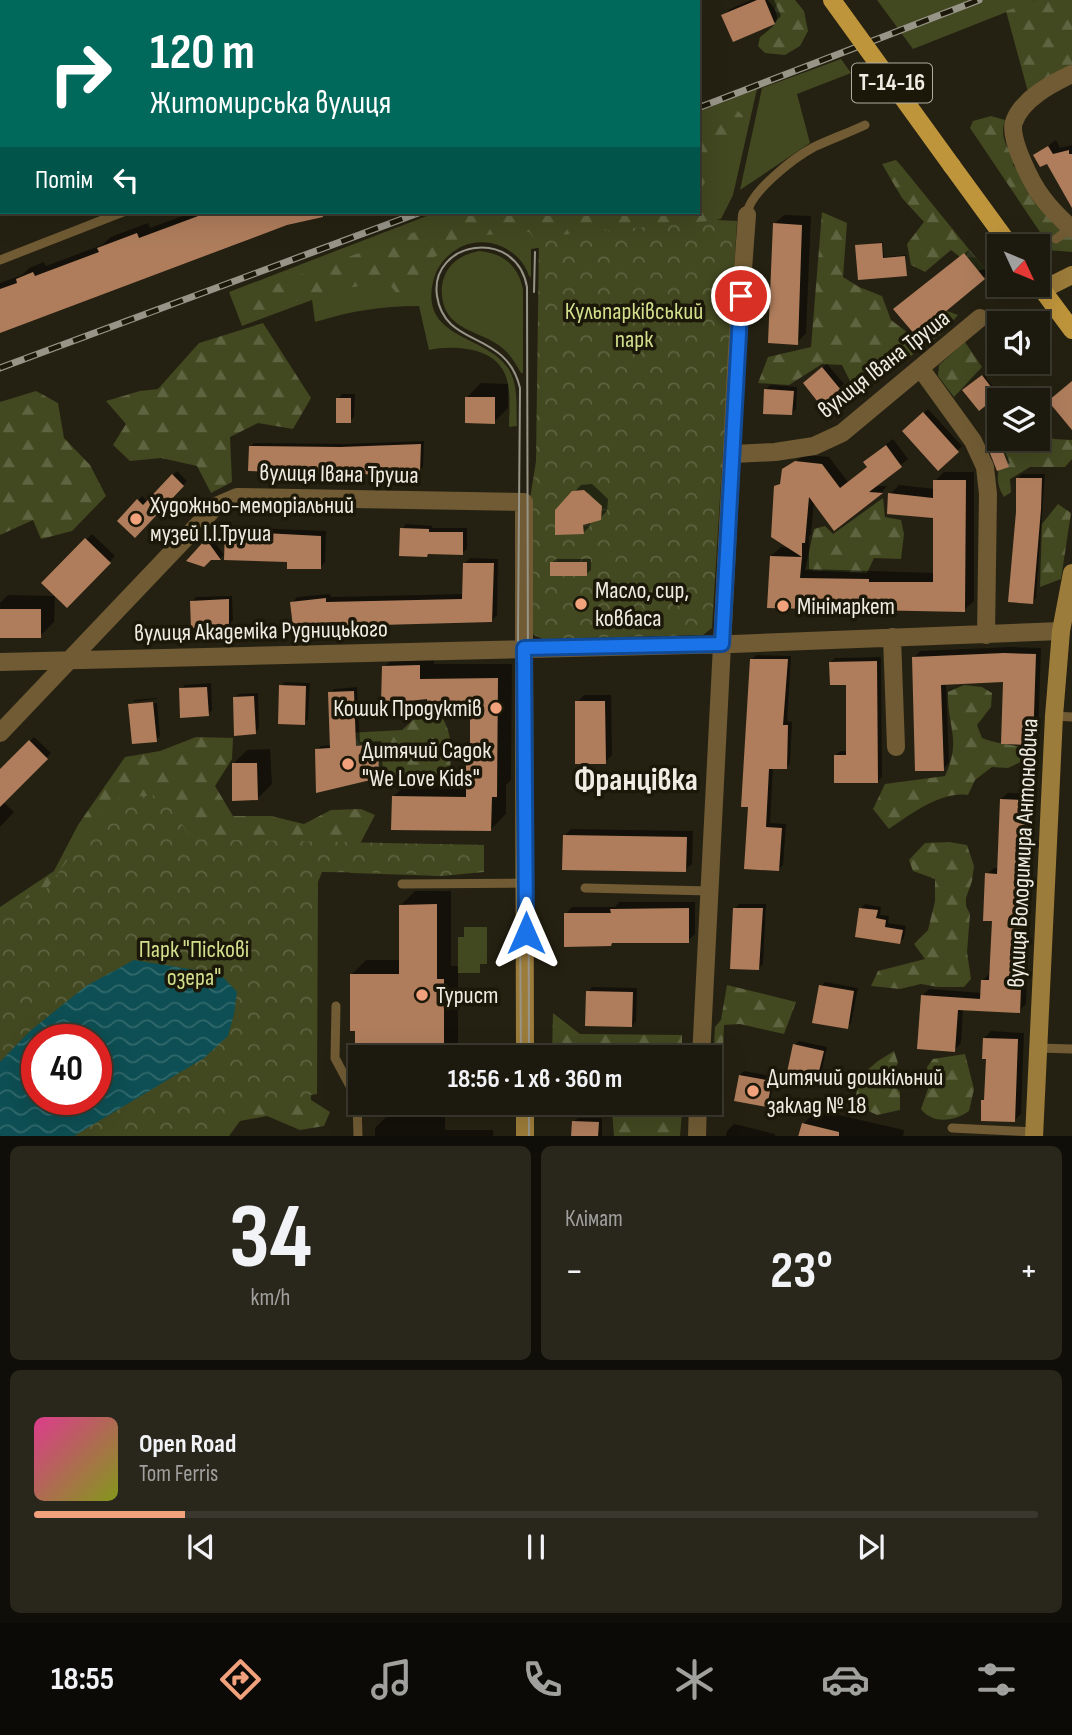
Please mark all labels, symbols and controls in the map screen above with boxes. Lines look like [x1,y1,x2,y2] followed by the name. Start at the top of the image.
[150,24,255,83] text: 120 m
[35,28,126,119] icon: right
[852,64,932,102] road number: Т-14-16
[150,84,391,123] text: Житомирська вулиця
[107,161,145,199] icon: left
[35,165,93,196] text: Потім
[987,234,1050,298] north arrow
[987,234,1050,451] map controls
[711,266,771,326] pin
[722,277,760,315] icon: arrive
[565,297,703,354] park label: Кульпарківський парк
[812,304,956,424] street label: вулиця Івана Труша
[987,311,1050,374] button: sound
[987,388,1050,451] button: layers
[259,458,419,490] street label: вулиця Івана Труша
[149,491,354,548] place label: Художньо-меморіальний музей І.І.Труша
[128,511,144,527] marker: Художньо-меморіальний музей І.І.Труша
[595,576,689,633] place label: Масло, сир, ковбаса
[797,592,895,621] place label: Мінімаркет
[573,596,589,612] marker: Масло, сир, ковбаса
[775,598,791,614] marker: Мінімаркет
[134,614,388,648] street label: вулиця Академіка Рудницького
[333,694,482,723] place label: Кошик Продуктів
[488,700,504,716] marker: Кошик Продуктів
[1001,718,1045,988] street label: вулиця Володимира Антоновича
[362,736,492,793] place label: Дитячий Садок "We Love Kids"
[340,756,356,772] marker: Дитячий Садок "We Love Kids"
[574,761,698,800] district label: Францівка
[489,896,563,970] position arrow
[139,935,249,992] park label: Парк "Піскові озера"
[436,981,498,1010] place label: Турист
[414,987,430,1003] marker: Турист
[21,1024,112,1115] speed limit sign: 40
[767,1063,943,1120] place label: Дитячий дошкільний заклад № 18
[448,1064,622,1095] text: 18:56 · 1 хв · 360 m
[745,1083,761,1099] marker: Дитячий дошкільний заклад № 18
[229,1184,312,1293] text: 34
[565,1205,623,1233] text: Клімат
[770,1240,833,1303] text: 23°
[565,1249,584,1294] text: −
[1019,1249,1038,1294] text: +
[251,1284,290,1312] text: km/h
[139,1429,236,1460] text: Open Road
[139,1460,218,1488] text: Tom Ferris
[182,1528,220,1566] icon: previous
[517,1528,555,1566] icon: pause
[852,1528,890,1566] icon: next
[216,1655,265,1704] icon: directions
[367,1655,416,1704] icon: music
[518,1655,567,1704] icon: phone
[670,1655,719,1704] icon: climate
[821,1655,870,1704] icon: car
[972,1655,1021,1704] icon: filters
[51,1660,114,1699] text: 18:55

